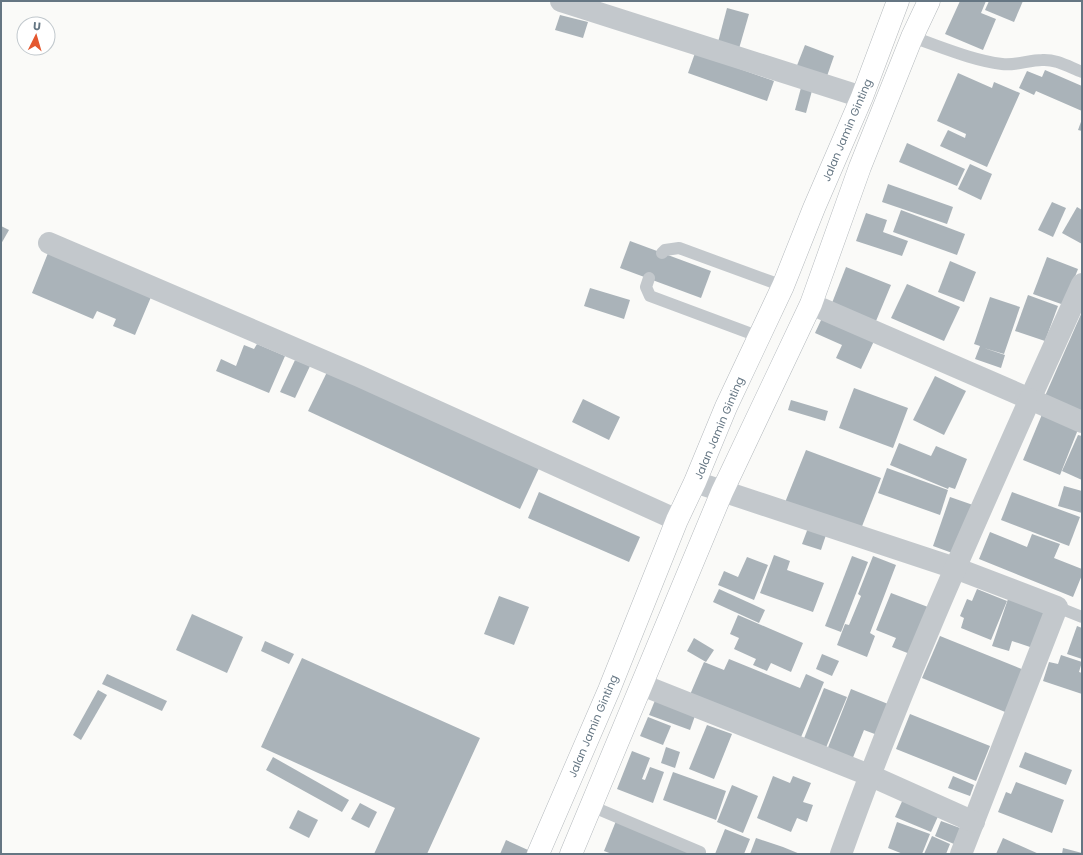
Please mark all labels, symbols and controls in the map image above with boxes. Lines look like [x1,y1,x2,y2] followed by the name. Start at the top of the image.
[16,16,56,56] north arrow
[32,18,42,34] text: U
[818,76,876,184] street label: Jalan Jamin Ginting
[690,374,748,482] street label: Jalan Jamin Ginting
[564,672,622,780] street label: Jalan Jamin Ginting

